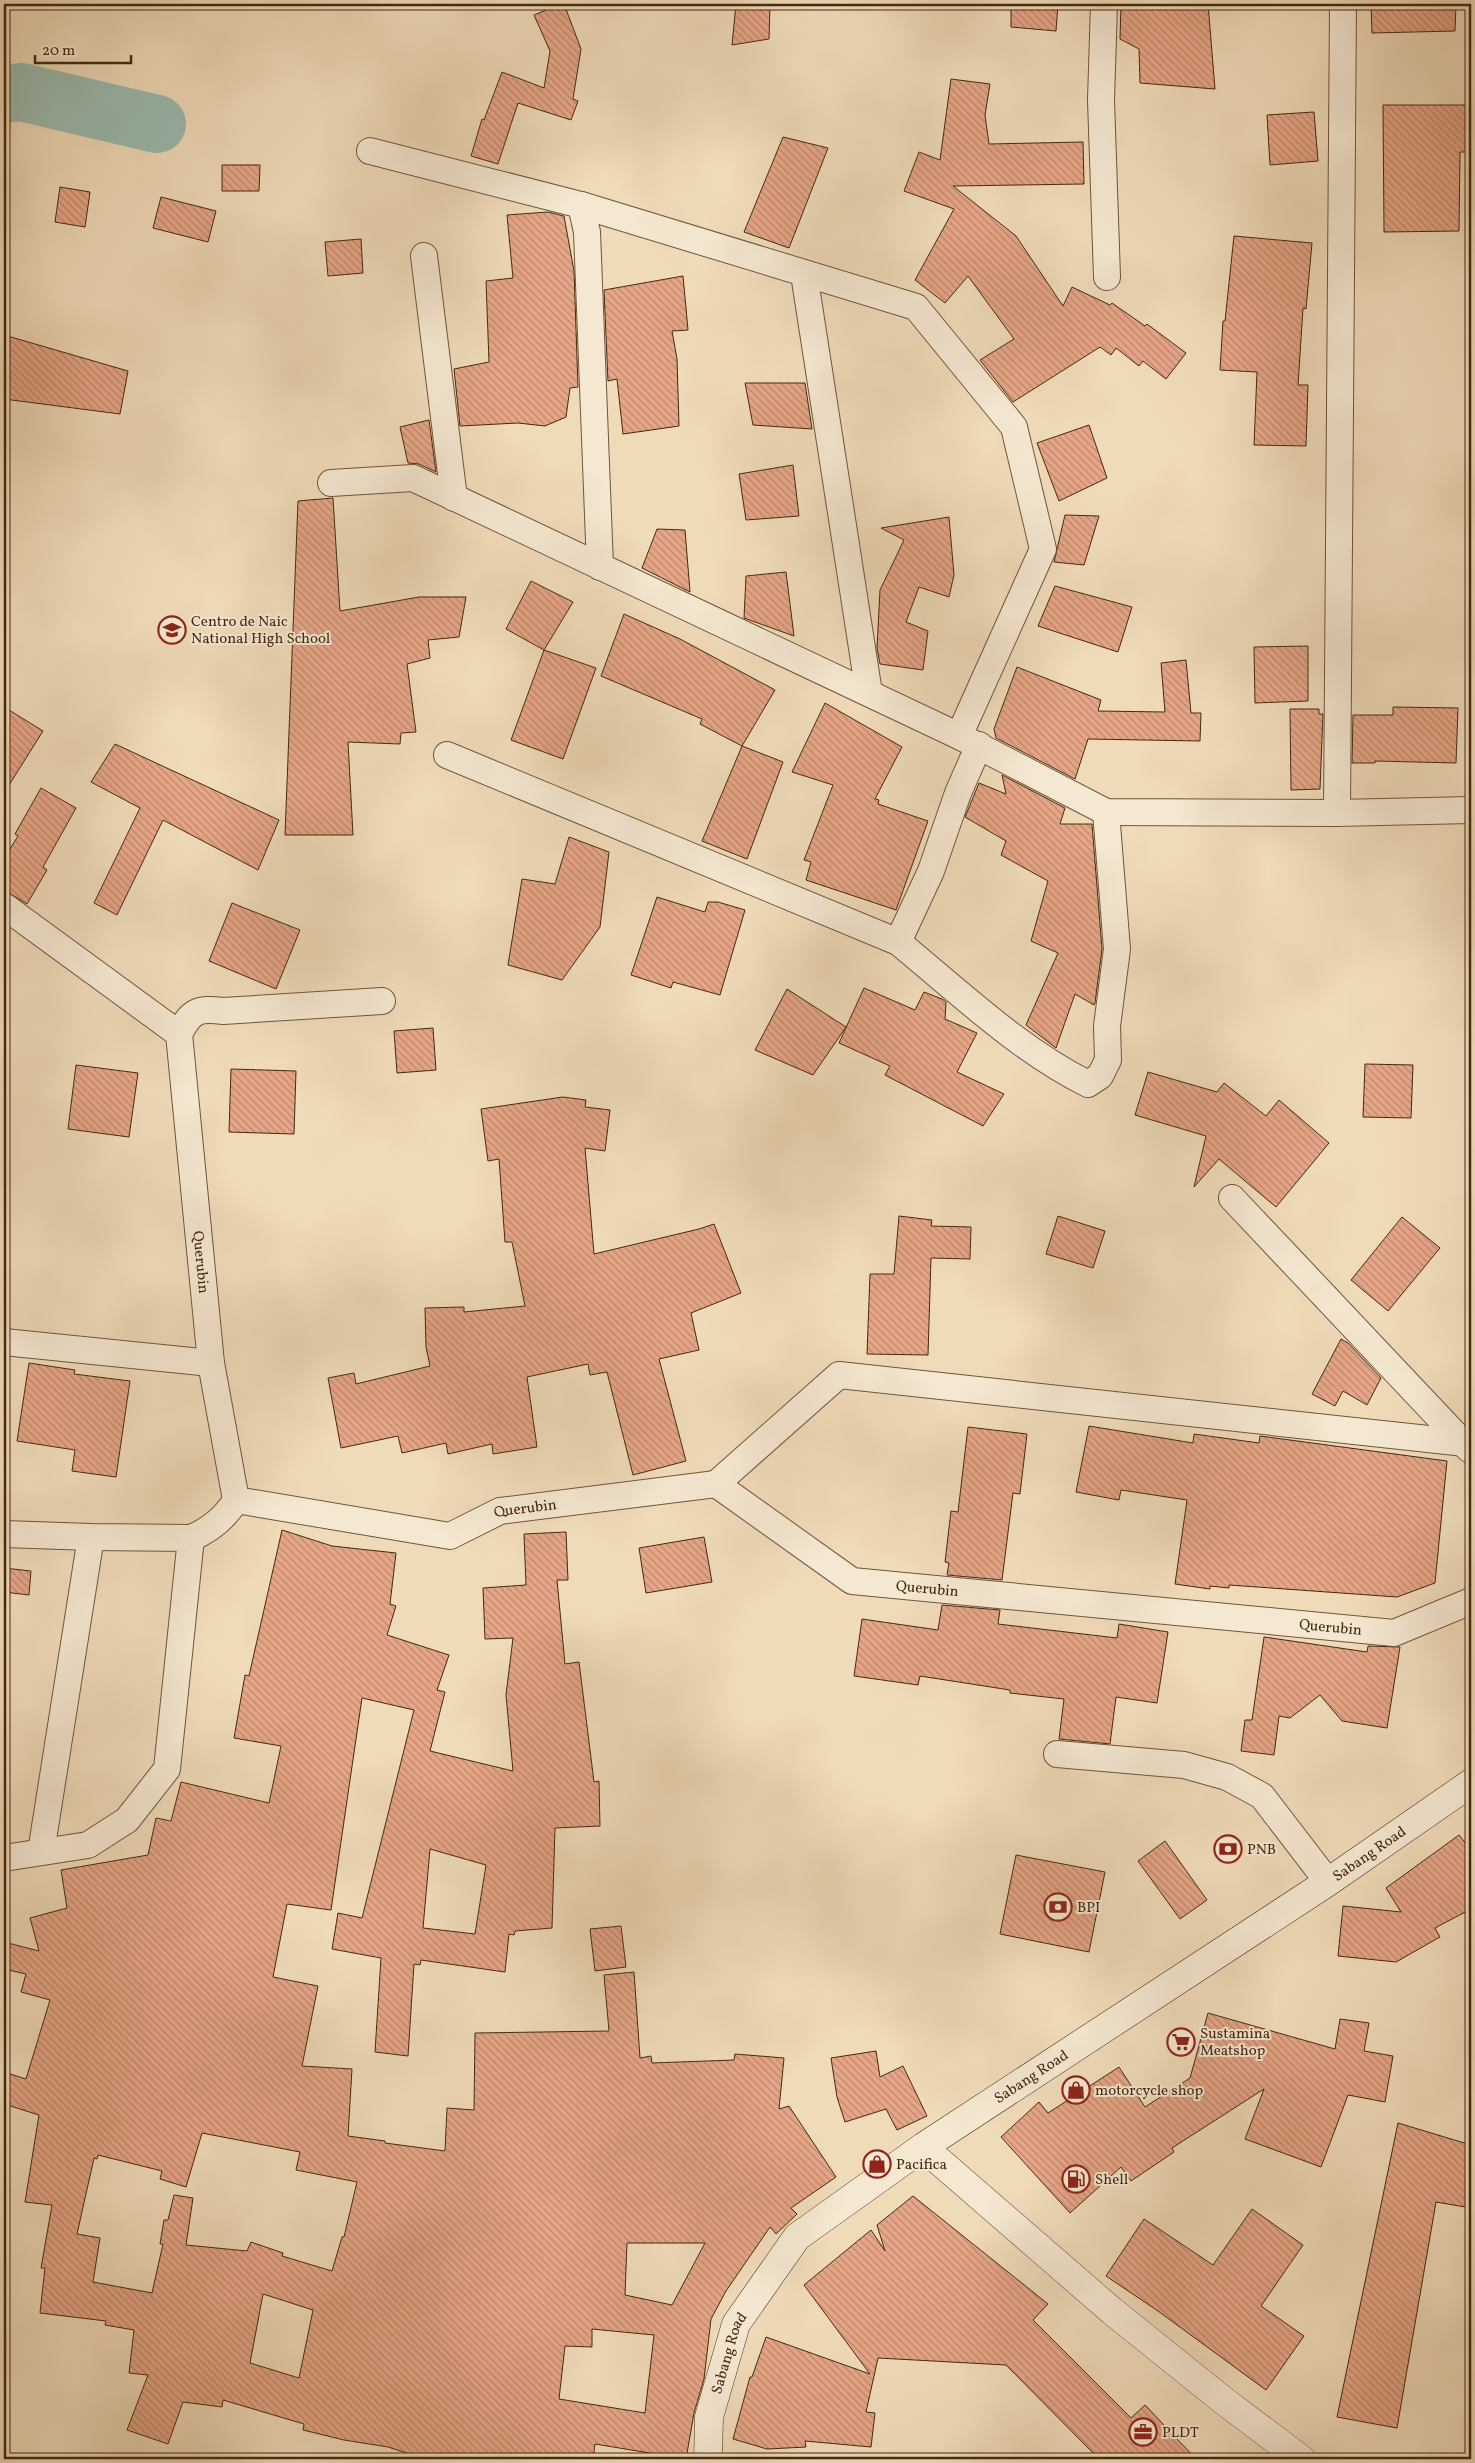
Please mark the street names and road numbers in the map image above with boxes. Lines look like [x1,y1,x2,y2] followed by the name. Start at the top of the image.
[186,1230,213,1295] street label: Querubin
[491,1495,558,1524] street label: Querubin
[895,1576,960,1603] street label: Querubin
[1298,1615,1363,1642] street label: Querubin
[1329,1822,1411,1888] street label: Sabang Road
[990,2046,1073,2110] street label: Sabang Road
[707,2308,753,2397] street label: Sabang Road

